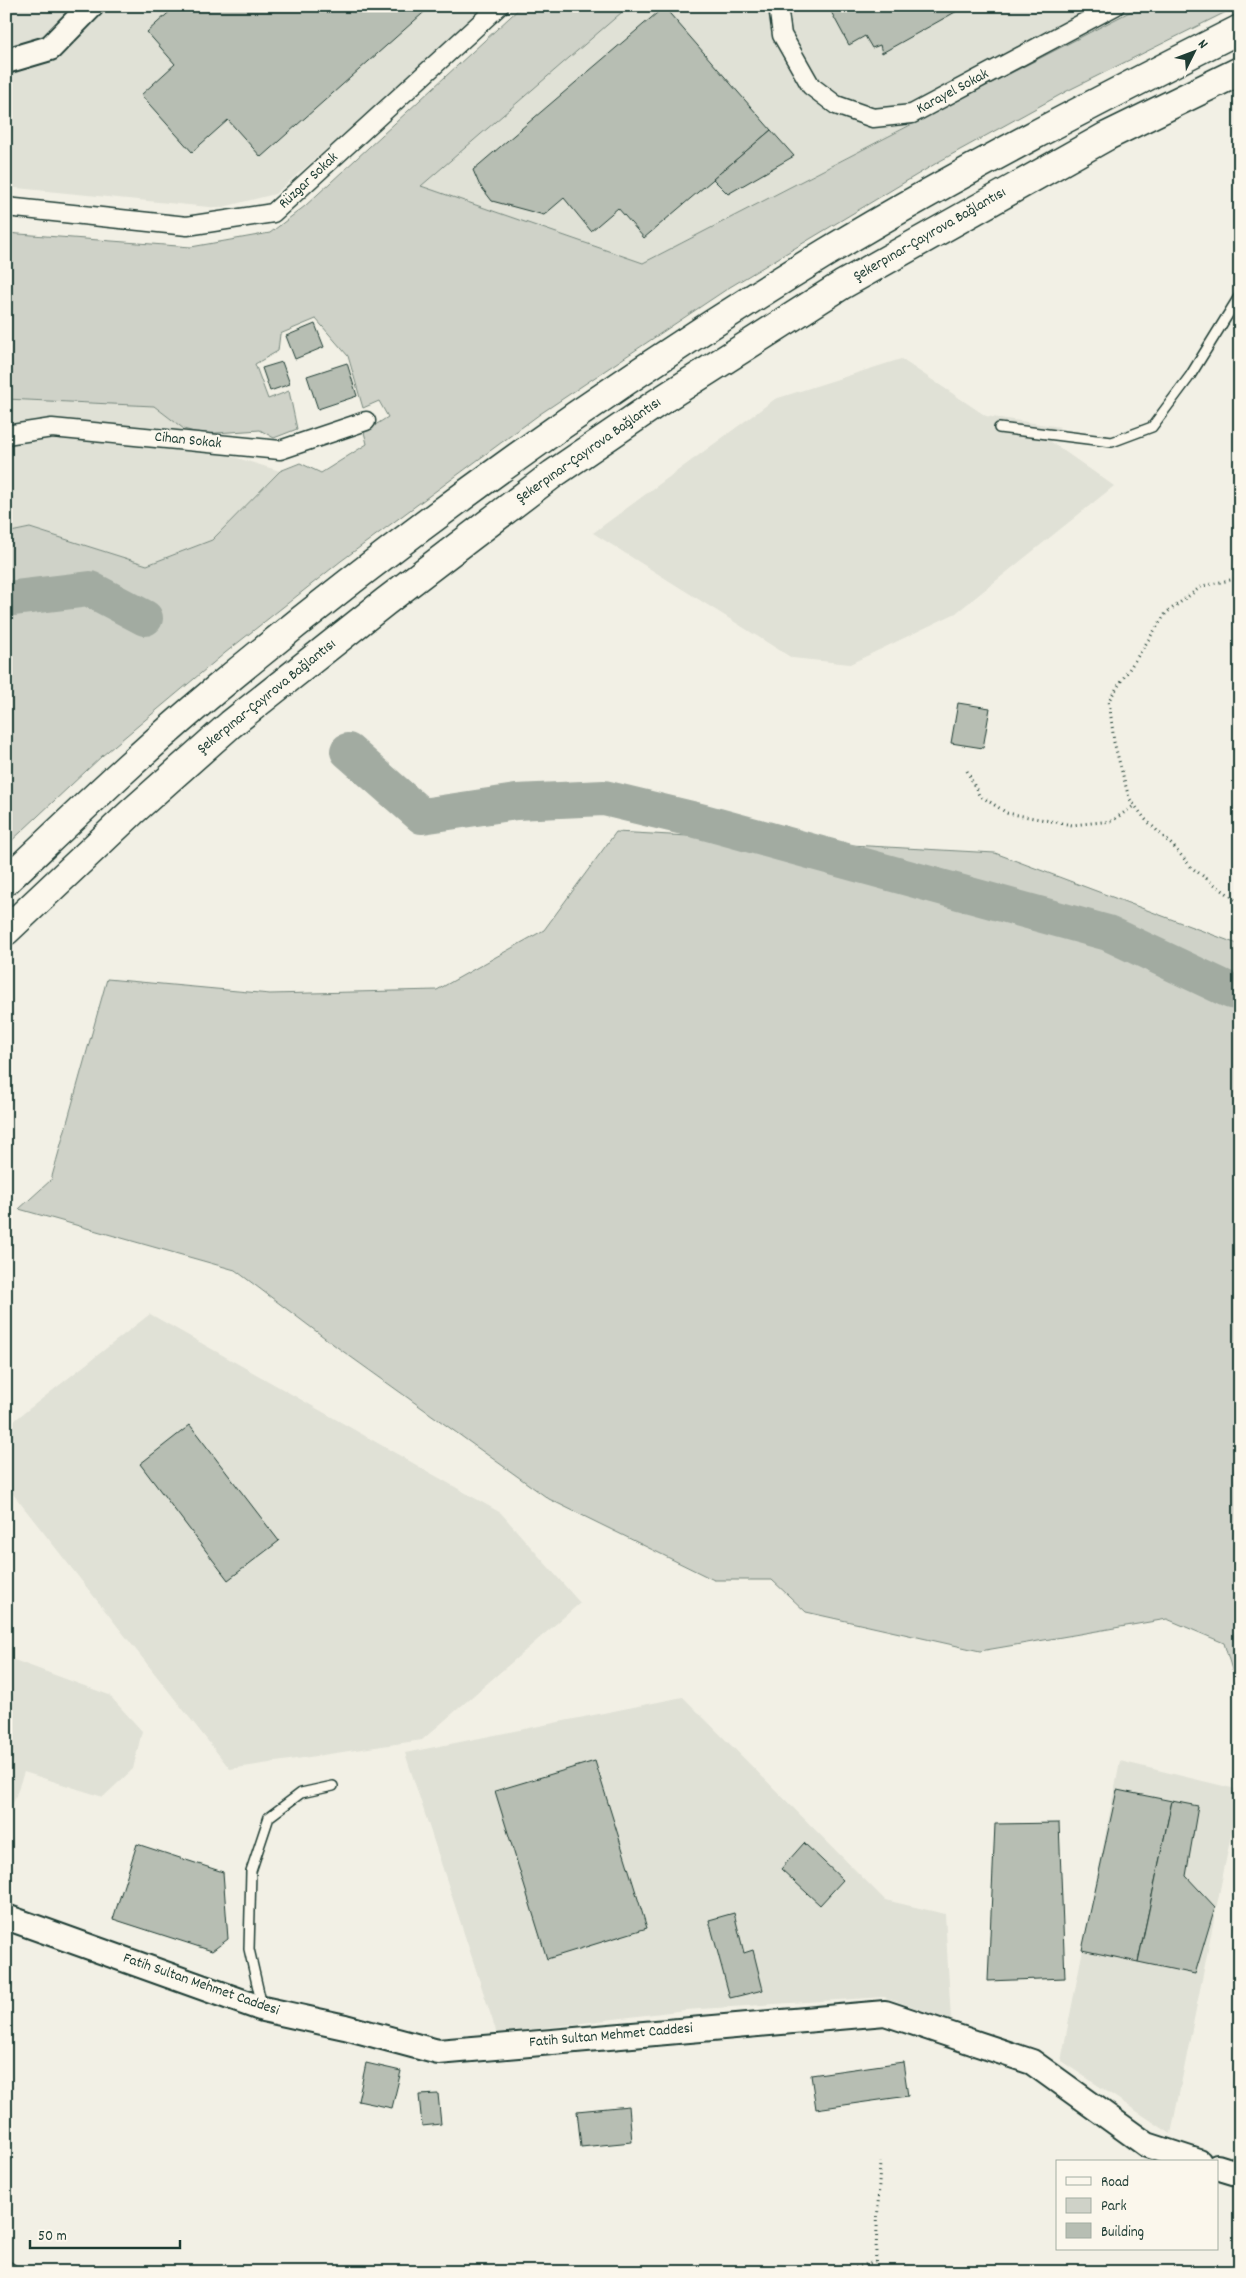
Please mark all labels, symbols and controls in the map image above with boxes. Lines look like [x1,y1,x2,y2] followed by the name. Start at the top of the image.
[1168,28,1218,78] north arrow
[1192,35,1212,54] text: N
[913,64,993,120] street label: Karayel Sokak
[274,147,344,215] street label: Rüzgar Sokak
[850,182,1011,288] street label: Şekerpınar-Çayırova Bağlantısı
[512,392,666,510] street label: Şekerpınar-Çayırova Bağlantısı
[154,427,222,455] street label: Cihan Sokak
[193,634,341,760] street label: Şekerpınar-Çayırova Bağlantısı
[120,1948,282,2022] street label: Fatih Sultan Mehmet Caddesi
[528,2018,694,2054] street label: Fatih Sultan Mehmet Caddesi
[1056,2160,1218,2250] legend
[1101,2172,1129,2194] text: Road
[1101,2196,1127,2218] text: Park
[30,2218,180,2250] scale bar
[1101,2222,1144,2244] text: Building
[38,2226,67,2248] text: 50 m

